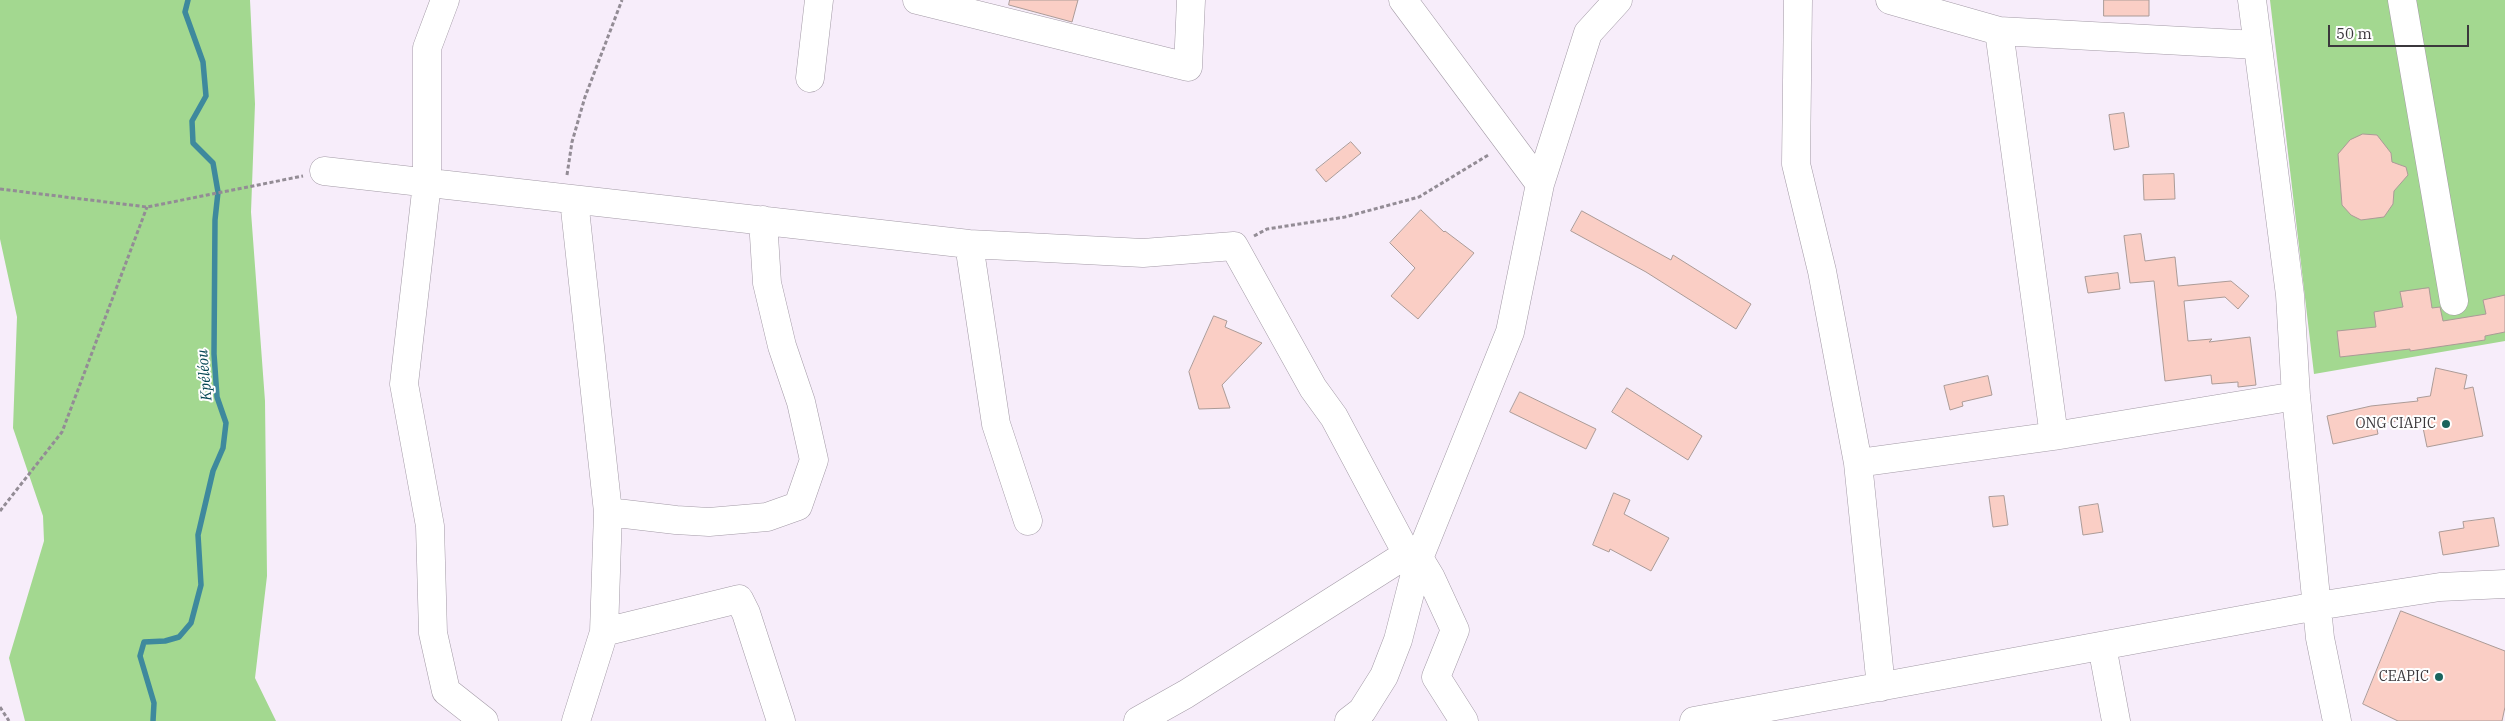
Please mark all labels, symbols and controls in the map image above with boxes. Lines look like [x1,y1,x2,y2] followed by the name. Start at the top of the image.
[2330,15,2471,47] scale bar
[2336,24,2372,43] text: 50 m
[194,349,216,401] water label: Kpéléou
[2356,416,2436,432] place label: ONG CIAPIC
[2440,418,2452,430] marker: ONG CIAPIC
[2379,669,2429,685] place label: CEAPIC
[2433,671,2445,683] marker: CEAPIC

